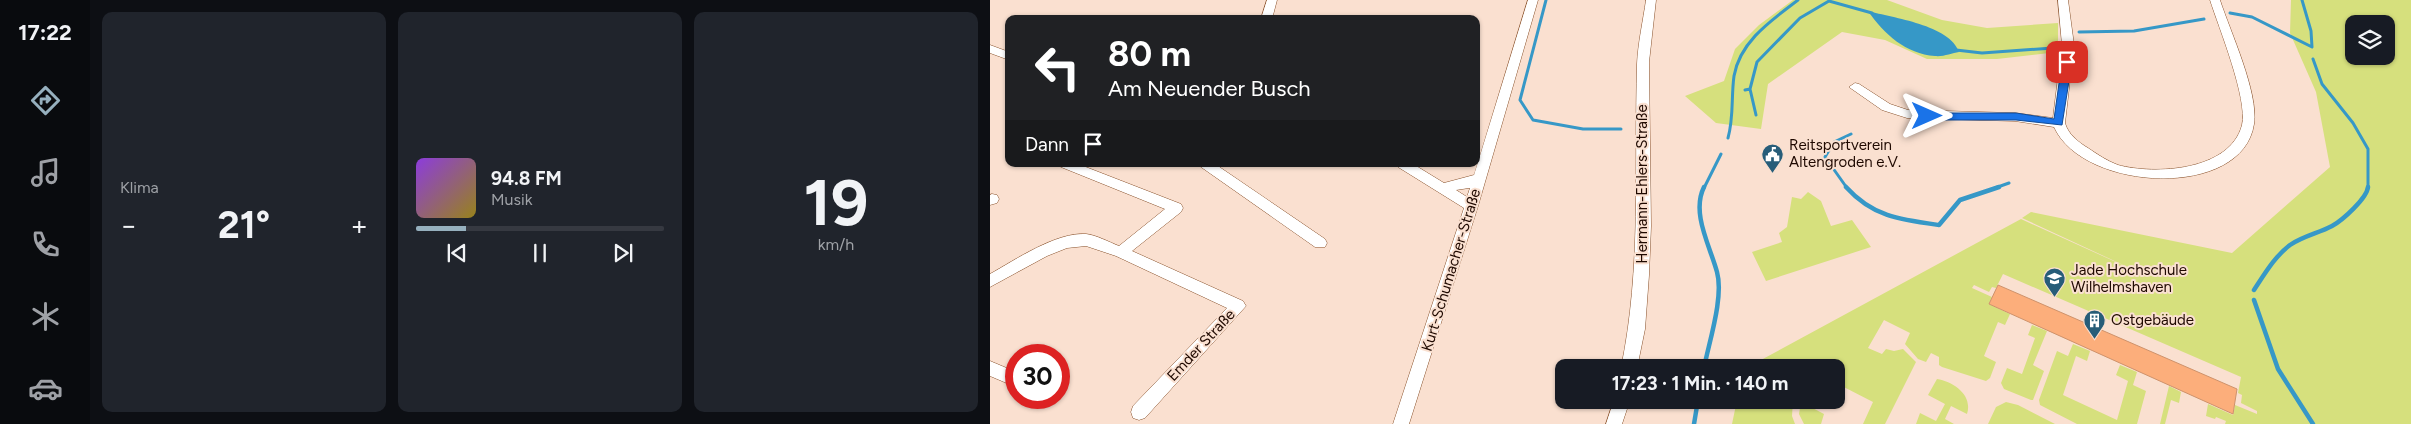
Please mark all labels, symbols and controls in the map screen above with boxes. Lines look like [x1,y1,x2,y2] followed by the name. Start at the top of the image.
[2345,15,2395,65] map controls
[2345,15,2395,65] button: layers
[18,19,72,46] text: 17:22
[1108,33,1191,75] text: 80 m
[1025,35,1090,100] icon: left
[2046,41,2088,83] pin
[2053,48,2081,76] icon: arrive
[1108,75,1311,102] text: Am Neuender Busch
[28,83,63,118] icon: directions
[1900,89,1952,141] position arrow
[1633,104,1651,264] street label: Hermann-Ehlers-Straße
[1079,130,1107,158] icon: arrive
[1025,133,1069,156] text: Dann
[1789,136,1901,171] place label: Reitsportverein Altengroden e.V.
[1761,142,1785,173] public building icon: Reitsportverein Altengroden e.V.
[28,155,63,190] icon: music
[803,163,869,241] text: 19
[491,167,562,190] text: 94.8 FM
[120,178,159,197] text: Klima
[1418,186,1484,354] street label: Kurt-Schumacher-Straße
[491,190,532,209] text: Musik
[218,202,270,248] text: 21°
[120,208,137,242] text: −
[351,208,368,242] text: +
[28,227,63,262] icon: phone
[818,235,854,254] text: km/h
[443,239,471,267] icon: previous
[526,239,554,267] icon: pause
[609,239,637,267] icon: next
[2071,261,2187,296] place label: Jade Hochschule Wilhelmshaven
[2043,267,2067,298] school or university icon: Jade Hochschule Wilhelmshaven
[28,299,63,334] icon: climate
[1163,305,1239,385] street label: Emder Straße
[2083,308,2107,339] building icon: Ostgebäude
[2111,311,2194,329] place label: Ostgebäude
[1005,344,1070,409] speed limit sign: 30
[28,371,63,406] icon: car
[1612,372,1788,395] text: 17:23 · 1 Min. · 140 m

